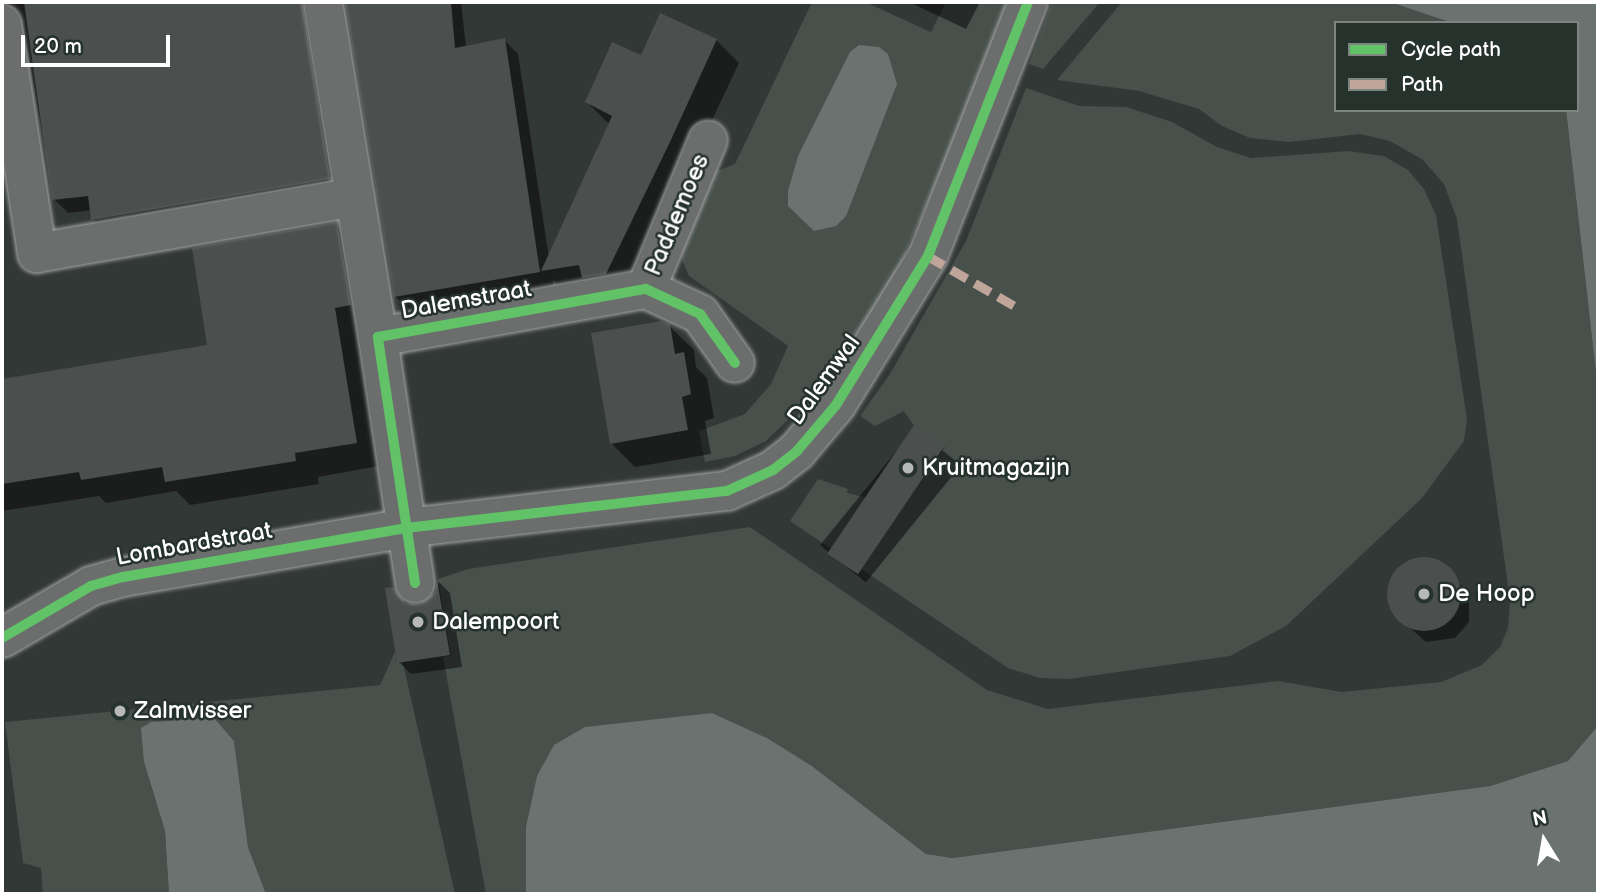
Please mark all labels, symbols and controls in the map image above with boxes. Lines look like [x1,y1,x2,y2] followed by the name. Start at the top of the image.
[24,21,173,65] scale bar
[1334,21,1579,112] legend
[34,34,82,59] text: 20 m
[1401,37,1501,62] text: Cycle path
[1401,72,1443,97] text: Path
[639,150,715,280] street label: Paddemoes
[399,274,533,326] street label: Dalemstraat
[782,329,866,431] street label: Dalemwal
[922,454,1070,482] place label: Kruitmagazijn
[900,460,916,476] marker: Kruitmagazijn
[114,516,274,572] street label: Lombardstraat
[1438,580,1535,608] place label: De Hoop
[1416,586,1432,602] marker: De Hoop
[432,608,559,636] place label: Dalempoort
[410,614,426,630] marker: Dalempoort
[134,697,251,725] place label: Zalmvisser
[112,703,128,719] marker: Zalmvisser
[1509,805,1579,875] north arrow
[1531,806,1549,832] text: N

